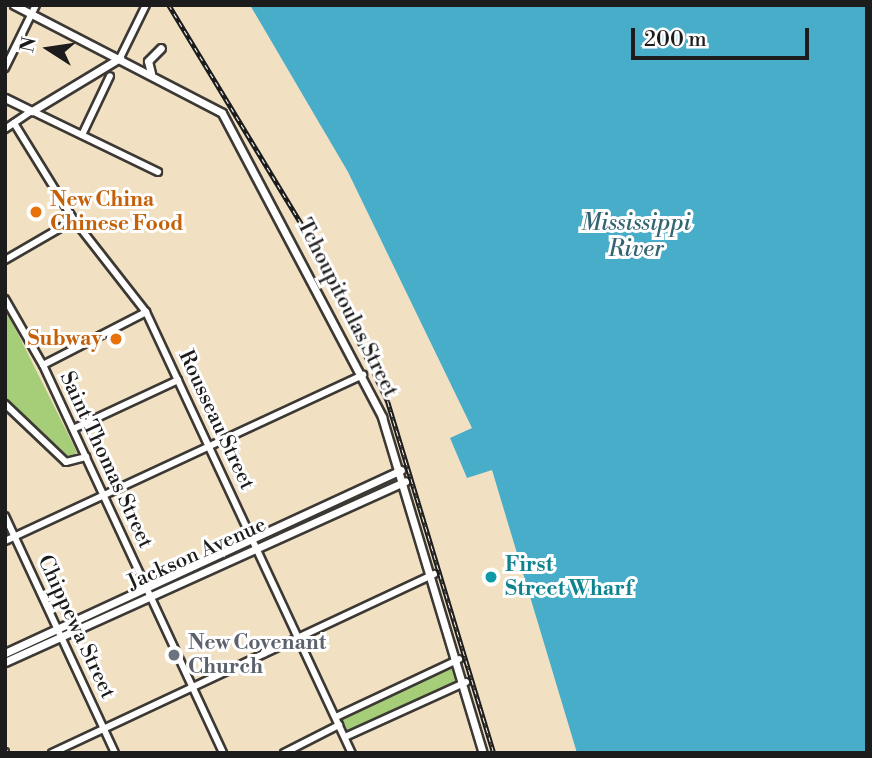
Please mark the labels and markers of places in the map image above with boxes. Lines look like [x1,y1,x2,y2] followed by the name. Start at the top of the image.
[50,187,183,237] place label: New China Chinese Food
[28,204,44,220] marker: New China Chinese Food
[28,326,102,352] place label: Subway
[108,331,124,347] marker: Subway
[505,552,632,602] place label: First Street Wharf
[483,569,499,585] marker: First Street Wharf
[188,630,326,680] place label: New Covenant Church
[166,647,182,663] marker: New Covenant Church

